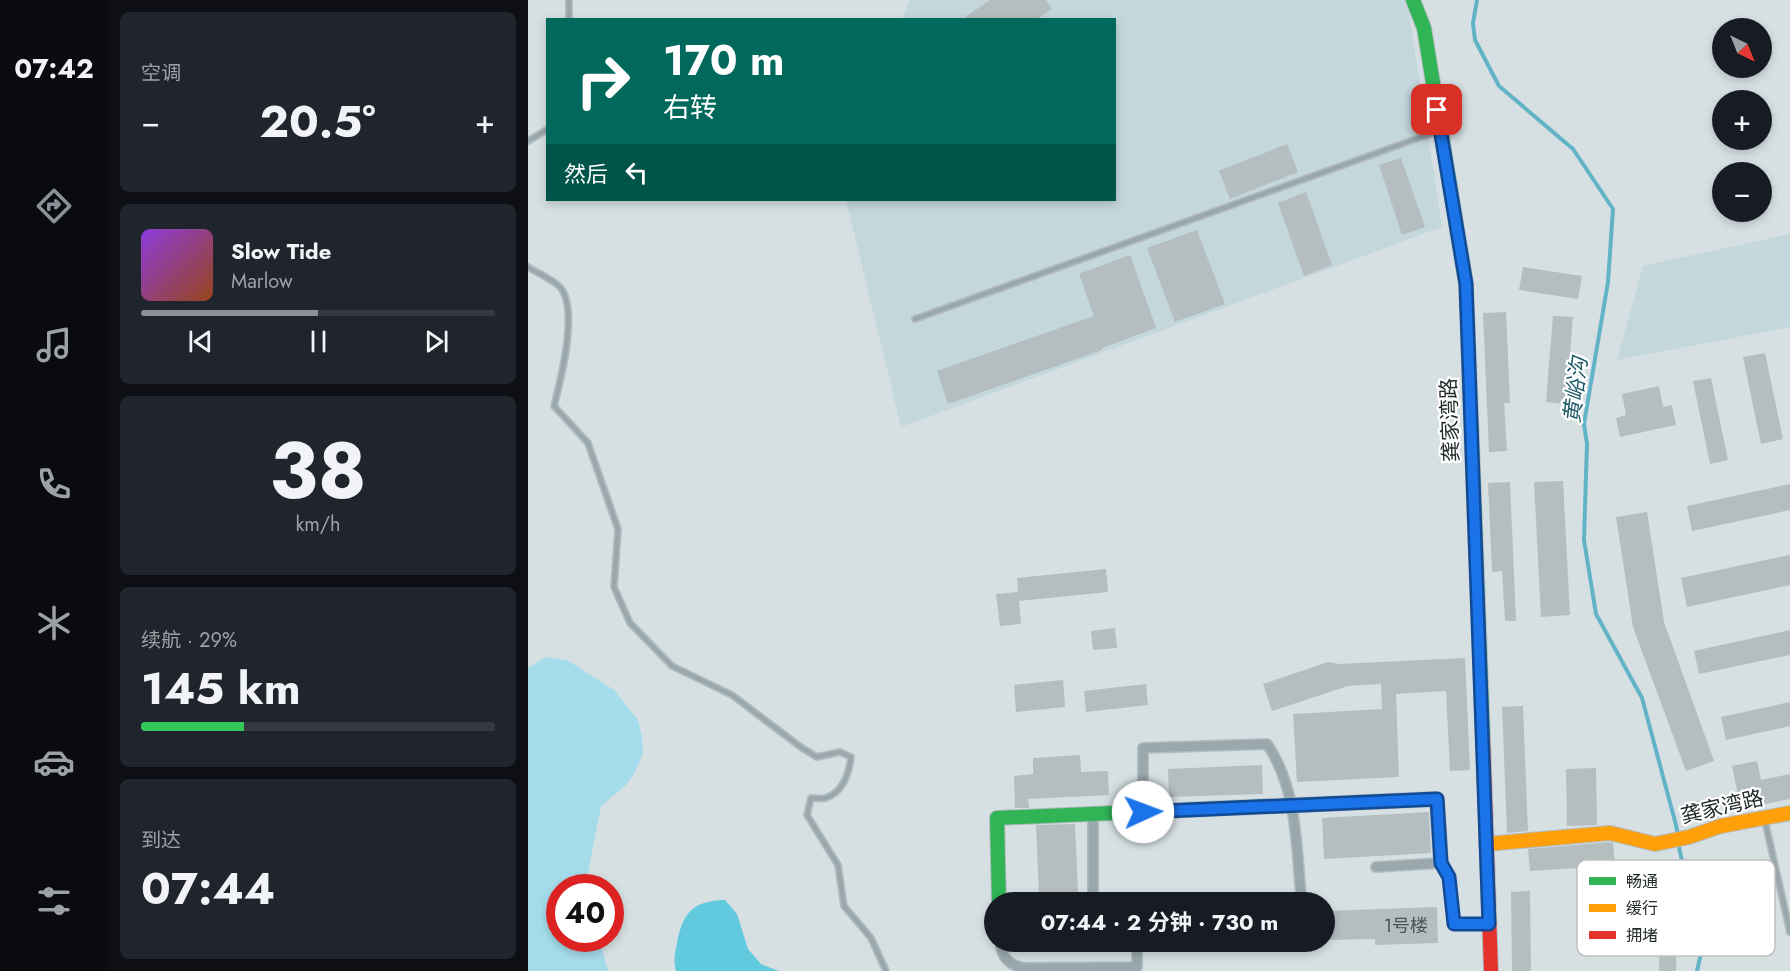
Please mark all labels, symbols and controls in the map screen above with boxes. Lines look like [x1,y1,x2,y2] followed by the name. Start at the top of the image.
[1712,18,1772,78] north arrow
[1712,18,1772,222] map controls
[663,30,785,91] text: 170 m
[564,42,642,120] icon: right
[14,49,94,88] text: 07:42
[141,59,181,88] text: 空调
[1411,84,1462,135] pin
[663,88,717,127] text: 右转
[259,89,376,154] text: 20.5°
[1712,90,1772,150] button: +
[1420,93,1453,126] icon: arrive
[141,98,160,145] text: −
[475,98,495,145] text: +
[620,156,653,189] icon: left
[564,158,608,190] text: 然后
[1712,162,1772,222] button: −
[33,185,75,227] icon: directions
[231,235,331,267] text: Slow Tide
[231,267,293,296] text: Marlow
[33,324,75,366] icon: music
[184,325,217,358] icon: previous
[302,325,335,358] icon: pause
[420,325,453,358] icon: next
[1555,353,1595,425] water label: 黄峪沟
[1434,378,1466,462] street label: 龚家湾路
[269,415,367,527] text: 38
[33,463,75,505] icon: phone
[295,510,341,539] text: km/h
[33,602,75,644] icon: climate
[141,626,237,655] text: 续航 · 29%
[141,656,301,721] text: 145 km
[33,741,75,783] icon: car
[1111,780,1175,844] position arrow
[1678,783,1766,831] street label: 龚家湾路
[141,826,181,855] text: 到达
[141,856,275,921] text: 07:44
[1577,860,1775,956] legend
[1626,870,1658,893] text: 畅通
[546,874,624,952] speed limit sign: 40
[33,880,75,922] icon: filters
[1626,897,1658,920] text: 缓行
[1041,906,1278,938] text: 07:44 · 2 分钟 · 730 m
[1384,913,1428,939] house number: 1号楼
[1626,924,1658,947] text: 拥堵

